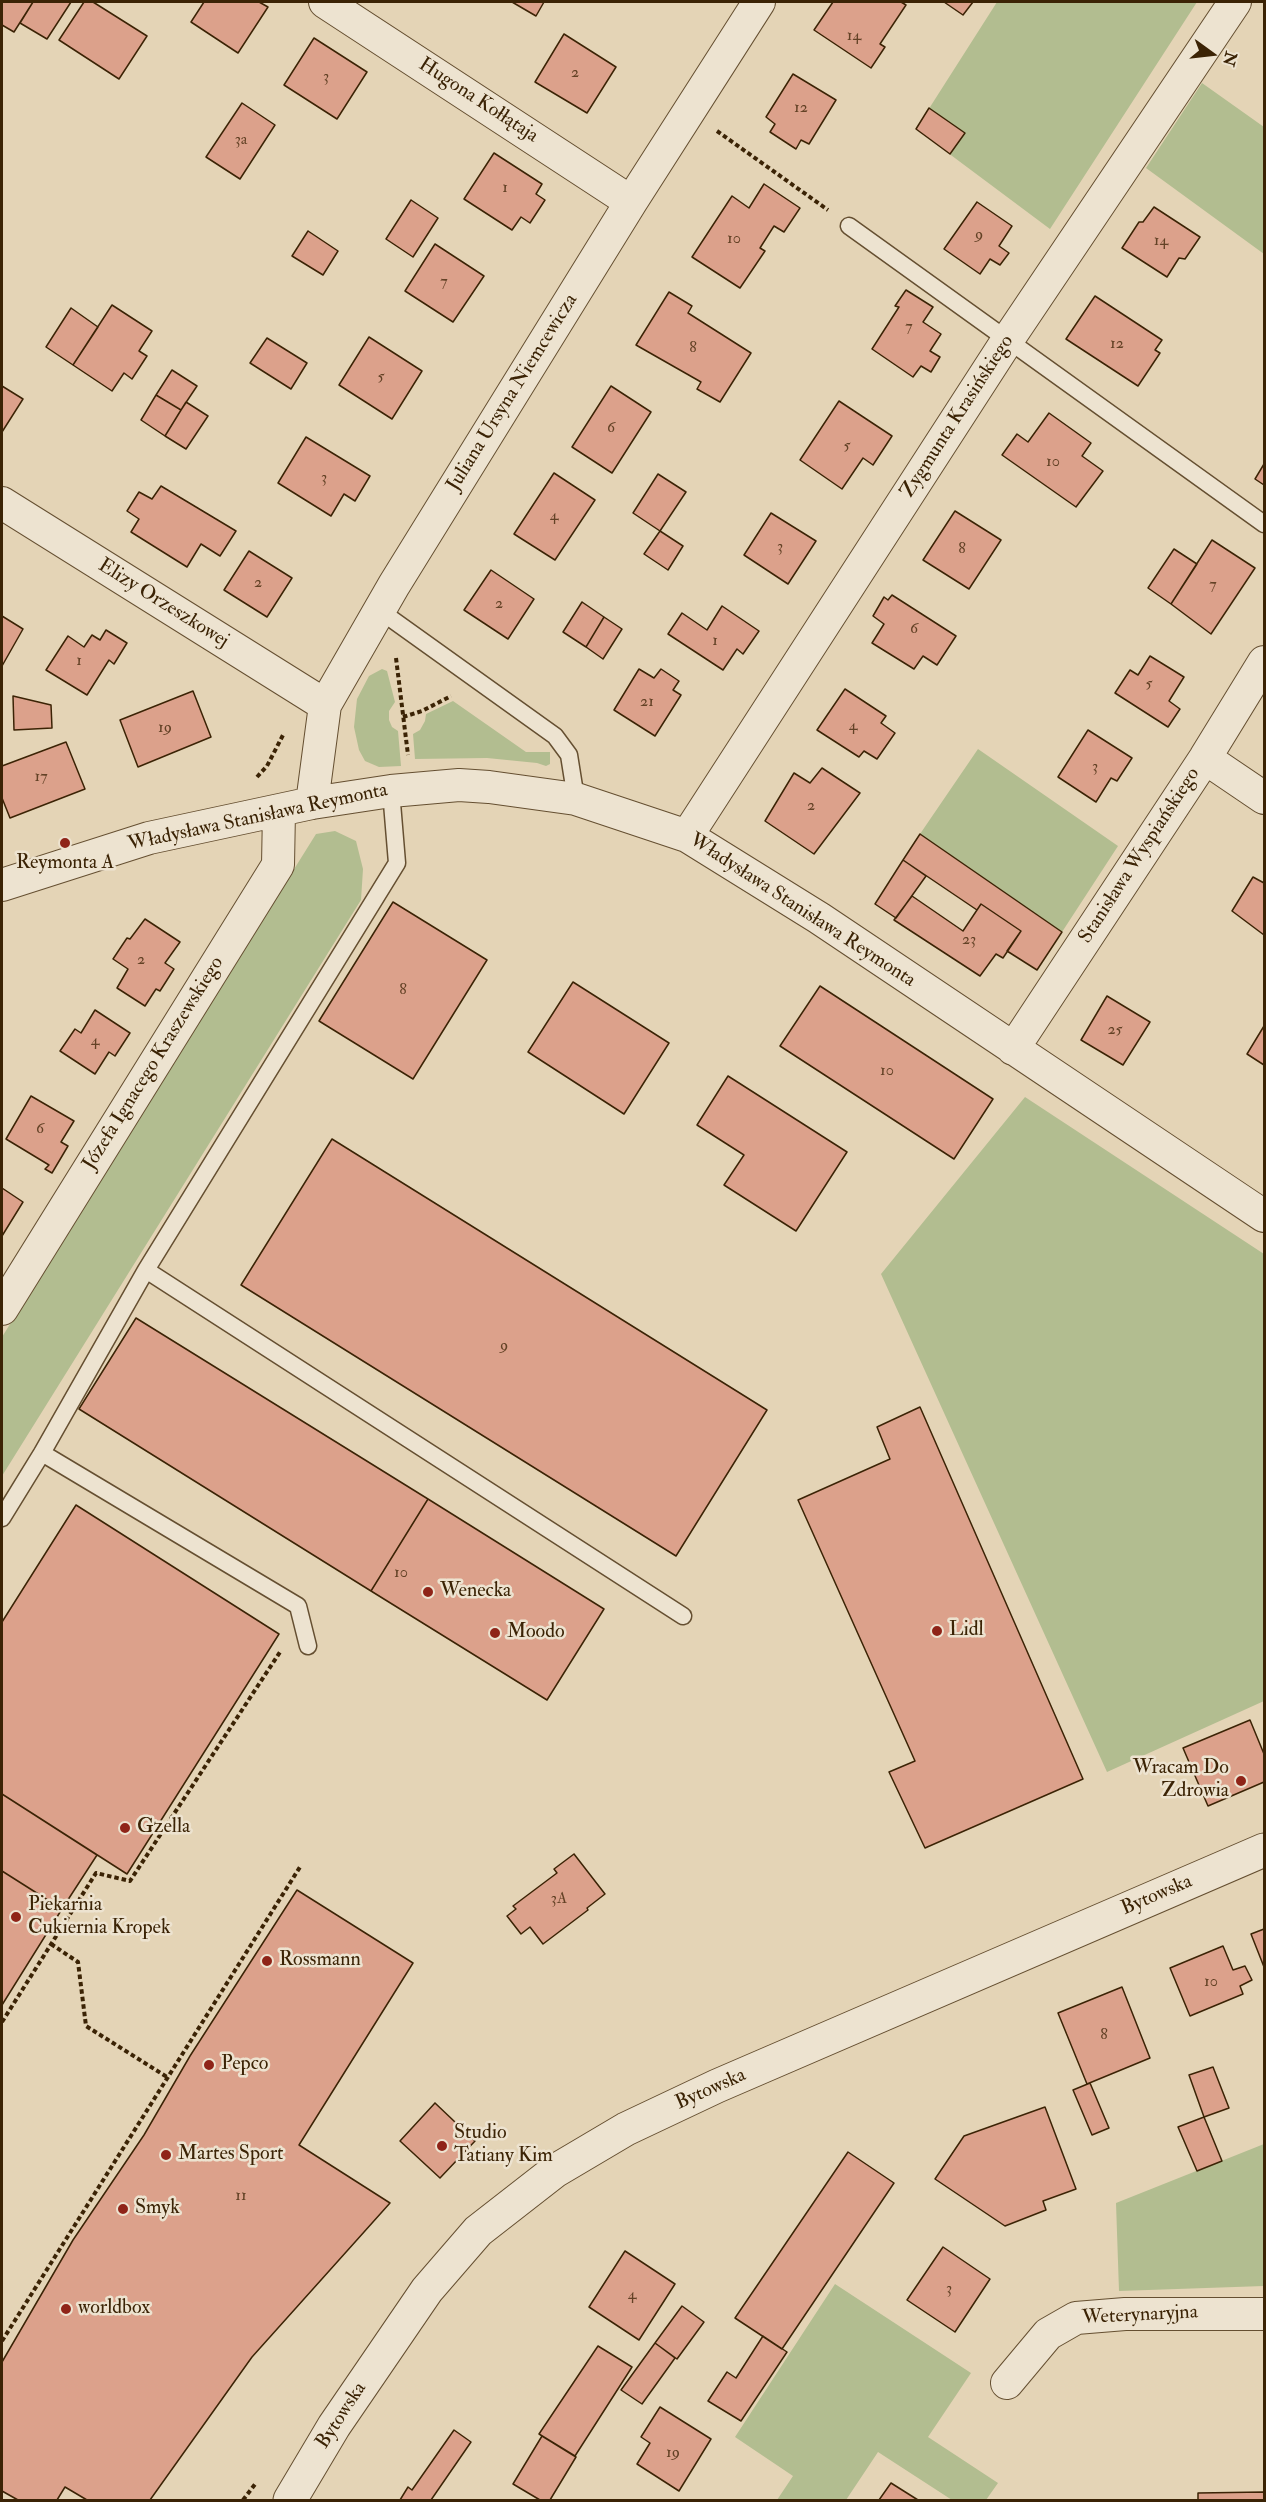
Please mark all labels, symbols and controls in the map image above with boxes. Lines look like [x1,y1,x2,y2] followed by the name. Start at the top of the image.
[1182,24,1242,84] north arrow
[847,27,861,47] house number: 14
[1218,49,1241,68] text: N
[414,53,542,149] street label: Hugona Kołłątaja
[571,64,579,84] house number: 2
[323,68,329,88] house number: 3
[794,99,808,119] house number: 12
[235,131,247,151] house number: 3a
[502,179,508,199] house number: 1
[975,226,983,246] house number: 9
[727,230,741,250] house number: 10
[1154,232,1168,252] house number: 14
[440,273,448,293] house number: 7
[442,290,584,496] street label: Juliana Ursyna Niemcewicza
[905,318,913,338] house number: 7
[896,331,1020,503] street label: Zygmunta Krasińskiego
[1110,335,1124,355] house number: 12
[689,339,697,359] house number: 8
[377,368,385,388] house number: 5
[607,419,615,439] house number: 6
[843,437,851,457] house number: 5
[1046,453,1060,473] house number: 10
[321,469,327,489] house number: 3
[550,507,558,527] house number: 4
[777,538,783,558] house number: 3
[958,540,966,560] house number: 8
[93,554,233,654] street label: Elizy Orzeszkowej
[254,574,262,594] house number: 2
[1209,576,1217,596] house number: 7
[495,595,503,615] house number: 2
[910,620,918,640] house number: 6
[712,632,718,652] house number: 1
[76,652,82,672] house number: 1
[1145,675,1153,695] house number: 5
[640,693,654,713] house number: 21
[849,717,857,737] house number: 4
[158,719,172,739] house number: 19
[1092,758,1098,778] house number: 3
[1074,764,1206,948] street label: Stanisława Wyspiańskiego
[34,768,48,788] house number: 17
[126,779,390,857] street label: Władysława Stanisława Reymonta
[807,797,815,817] house number: 2
[684,829,920,993] street label: Władysława Stanisława Reymonta
[58,836,72,850] marker: Reymonta A
[16,852,114,876] place label: Reymonta A
[962,931,976,951] house number: 23
[137,951,145,971] house number: 2
[78,953,230,1175] street label: Józefa Ignacego Kraszewskiego
[399,981,407,1001] house number: 8
[1107,1021,1123,1041] house number: 25
[91,1032,99,1052] house number: 4
[880,1062,894,1082] house number: 10
[36,1120,44,1140] house number: 6
[500,1337,508,1357] house number: 9
[394,1564,408,1584] house number: 10
[440,1580,511,1604] place label: Wenecka
[421,1585,435,1599] marker: Wenecka
[949,1619,984,1643] place label: Lidl
[507,1621,565,1645] place label: Moodo
[930,1624,944,1638] marker: Lidl
[488,1626,502,1640] marker: Moodo
[1133,1757,1229,1804] place label: Wracam Do Zdrowia
[1234,1774,1248,1788] marker: Wracam Do Zdrowia
[137,1816,190,1840] place label: Gzella
[118,1821,132,1835] marker: Gzella
[1118,1870,1196,1922] street label: Bytowska
[551,1890,567,1910] house number: 3A
[28,1894,171,1941] place label: Piekarnia Cukiernia Kropek
[9,1910,23,1924] marker: Piekarnia Cukiernia Kropek
[279,1949,361,1973] place label: Rossmann
[260,1954,274,1968] marker: Rossmann
[1204,1973,1218,1993] house number: 10
[1100,2026,1108,2046] house number: 8
[221,2053,268,2077] place label: Pepco
[202,2058,216,2072] marker: Pepco
[672,2064,750,2116] street label: Bytowska
[454,2122,553,2169] place label: Studio Tatiany Kim
[435,2139,449,2153] marker: Studio Tatiany Kim
[178,2143,284,2167] place label: Martes Sport
[159,2148,173,2162] marker: Martes Sport
[235,2187,247,2207] house number: 11
[135,2197,180,2221] place label: Smyk
[116,2202,130,2216] marker: Smyk
[946,2280,952,2300] house number: 3
[628,2286,636,2306] house number: 4
[78,2297,150,2321] place label: worldbox
[1081,2301,1199,2331] street label: Weterynaryjna
[59,2302,73,2316] marker: worldbox
[312,2378,372,2454] street label: Bytowska
[666,2444,680,2464] house number: 19

